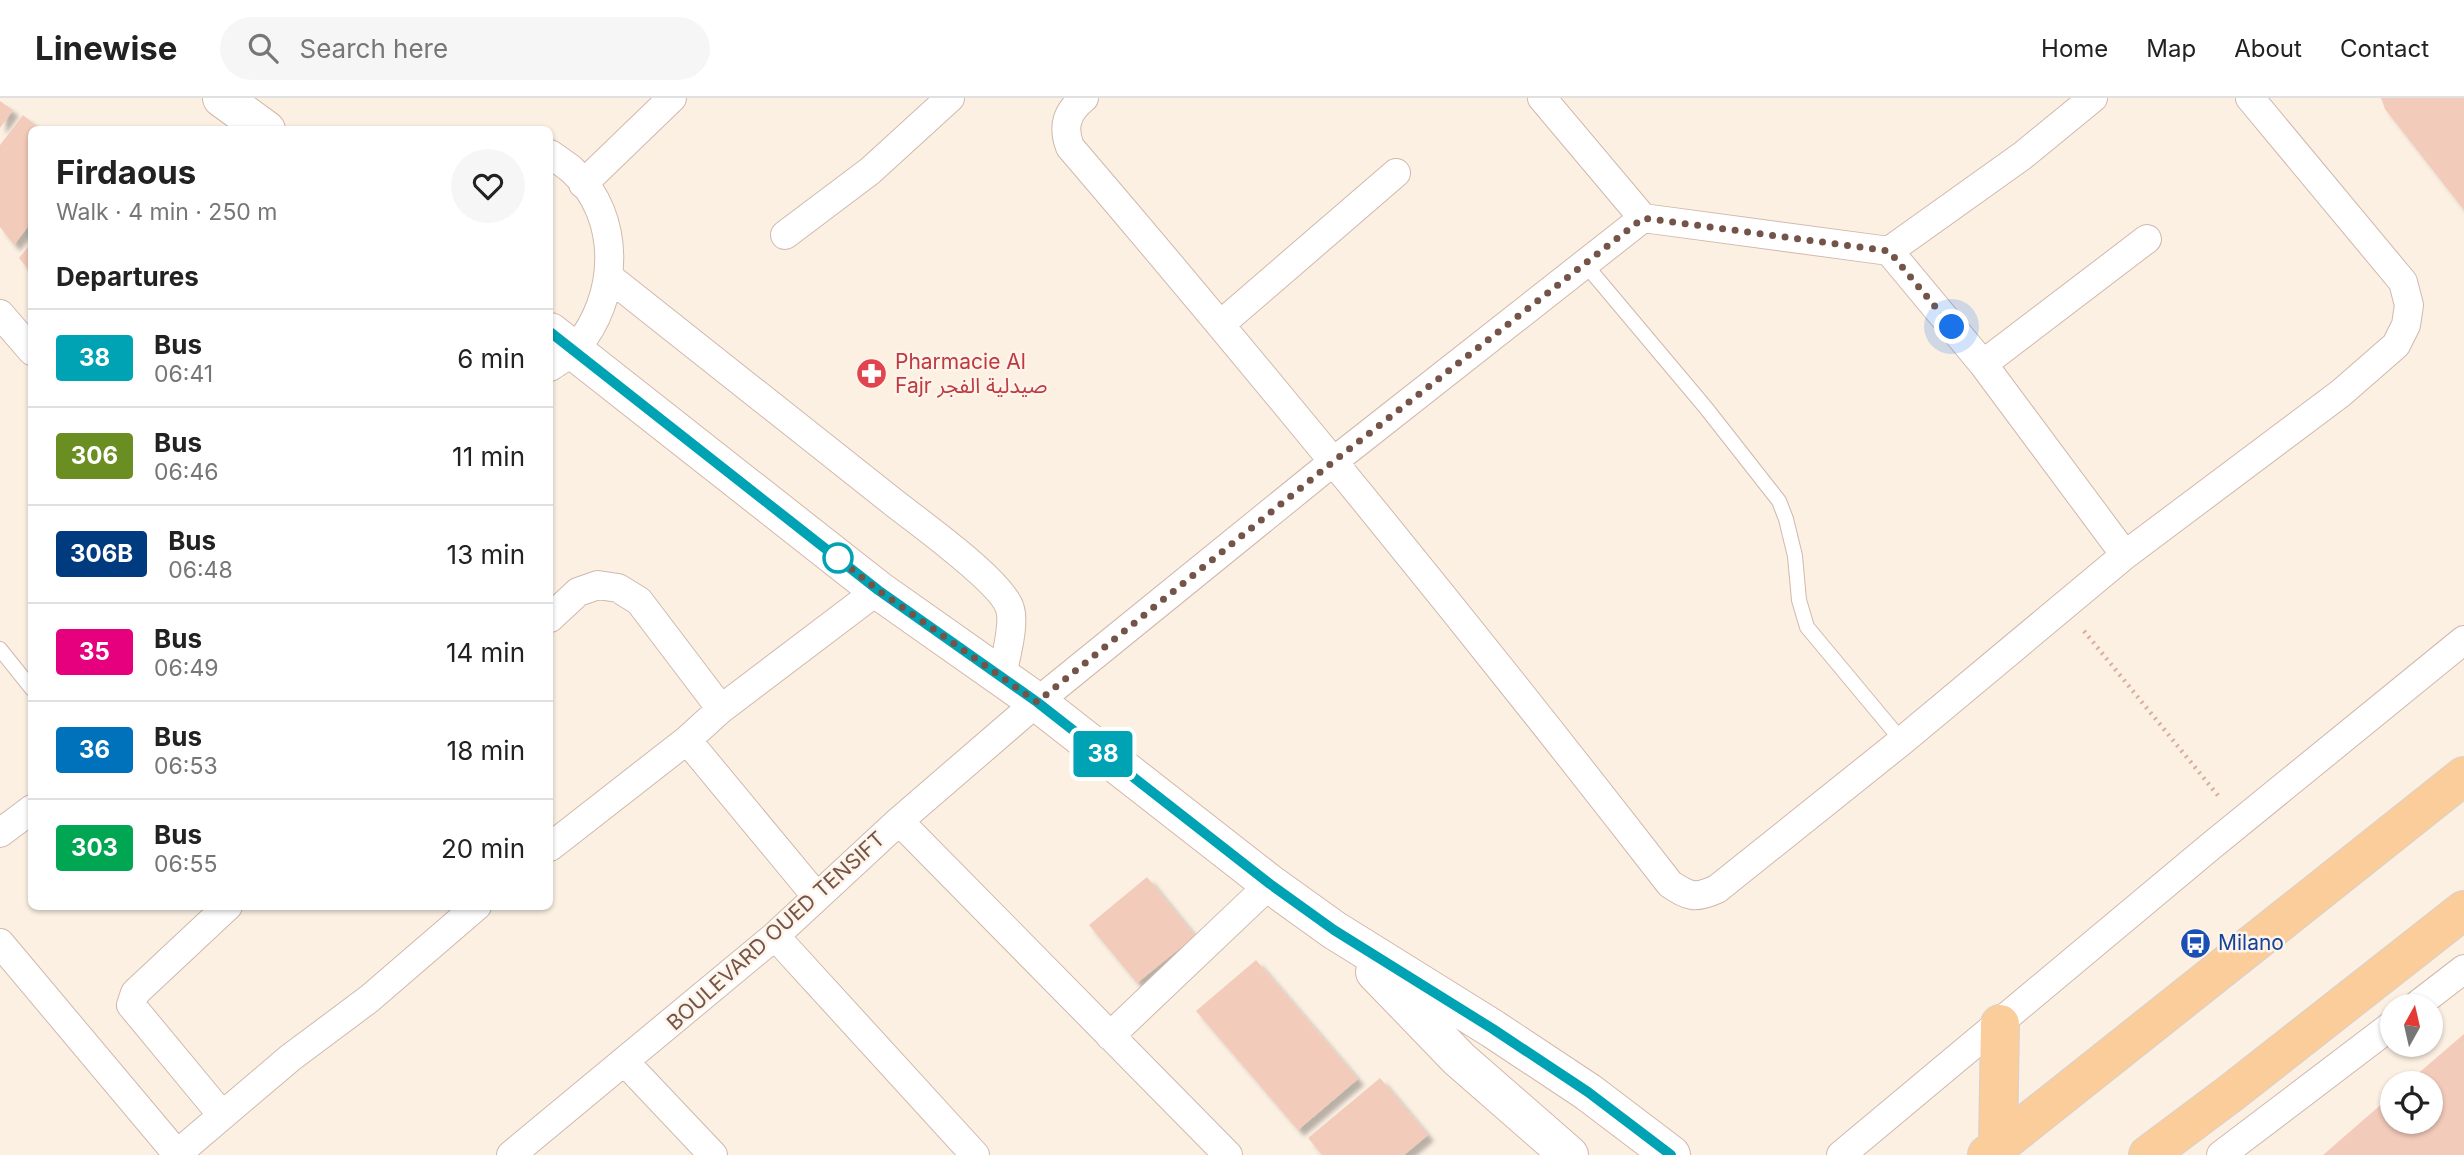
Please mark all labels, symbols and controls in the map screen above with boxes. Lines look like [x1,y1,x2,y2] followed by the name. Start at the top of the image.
[220,17,710,80] search box
[35,28,178,68] text: Linewise
[244,29,282,67] icon: search
[300,33,448,64] text: Search here
[2041,34,2108,63] text: Home
[2146,34,2196,63] text: Map
[2234,34,2302,63] text: About
[2340,34,2429,63] text: Contact
[451,149,525,223] button: heart
[56,152,196,192] text: Firdaous
[56,198,278,226] text: Walk · 4 min · 250 m
[56,261,199,292] text: Departures
[1934,309,1969,344] your location
[154,329,202,360] text: Bus
[79,343,110,372] text: 38
[457,343,525,374] text: 6 min
[895,349,1048,398] place label: Pharmacie Al Fajr صيدلية الفجر
[855,357,889,391] pharmacy icon: Pharmacie Al Fajr صيدلية الفجر
[154,360,213,388] text: 06:41
[154,427,202,458] text: Bus
[71,441,118,470] text: 306
[452,441,525,472] text: 11 min
[154,458,219,486] text: 06:46
[168,525,216,556] text: Bus
[70,539,133,568] text: 306B
[447,539,525,570] text: 13 min
[823,543,853,573] unlabelled marker
[168,556,233,584] text: 06:48
[154,623,202,654] text: Bus
[79,637,110,666] text: 35
[446,637,525,668] text: 14 min
[154,654,219,682] text: 06:49
[154,721,202,752] text: Bus
[1072,731,1134,777] line badge: 38
[79,735,110,764] text: 36
[447,735,525,766] text: 18 min
[1087,739,1119,768] text: 38
[154,752,218,780] text: 06:53
[154,819,202,850] text: Bus
[662,826,890,1035] street label: BOULEVARD OUED TENSIFT
[71,833,118,862] text: 303
[441,833,525,864] text: 20 min
[154,850,217,878] text: 06:55
[2178,926,2212,960] bus stop icon: Milano
[2218,930,2284,955] place label: Milano
[2380,994,2443,1057] north arrow
[2380,994,2443,1134] map controls
[2380,1071,2443,1134] button: locate

